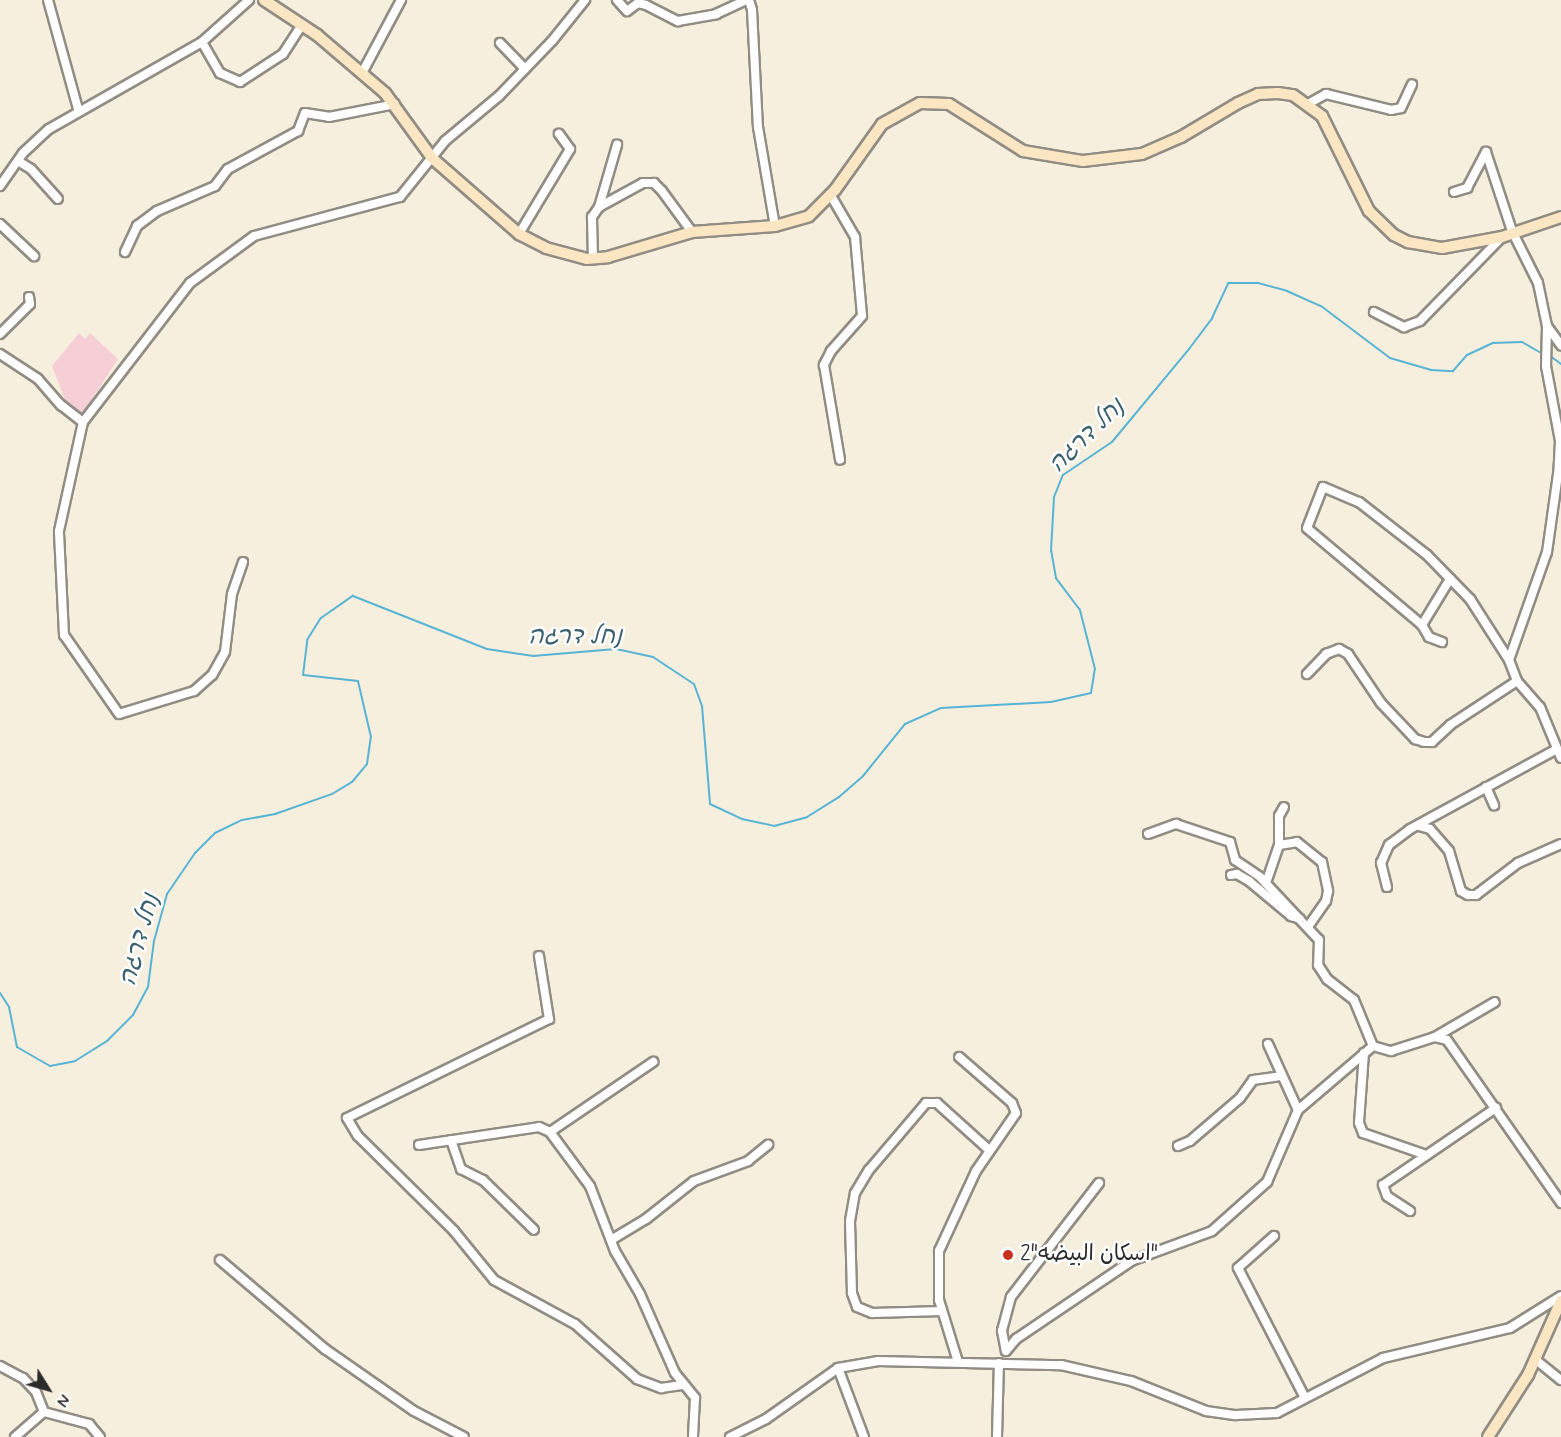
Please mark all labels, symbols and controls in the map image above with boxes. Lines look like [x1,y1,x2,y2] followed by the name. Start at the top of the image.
[1043,393,1131,479] water label: נחל דרגה
[528,623,622,651] water label: נחל דרגה
[114,891,166,989] water label: נחל דרגה
[1020,1242,1158,1268] place label: اسكان البيضه"2"
[1001,1248,1015,1262] marker: اسكان البيضه"2"
[18,1359,78,1419] north arrow
[51,1390,74,1411] text: N

